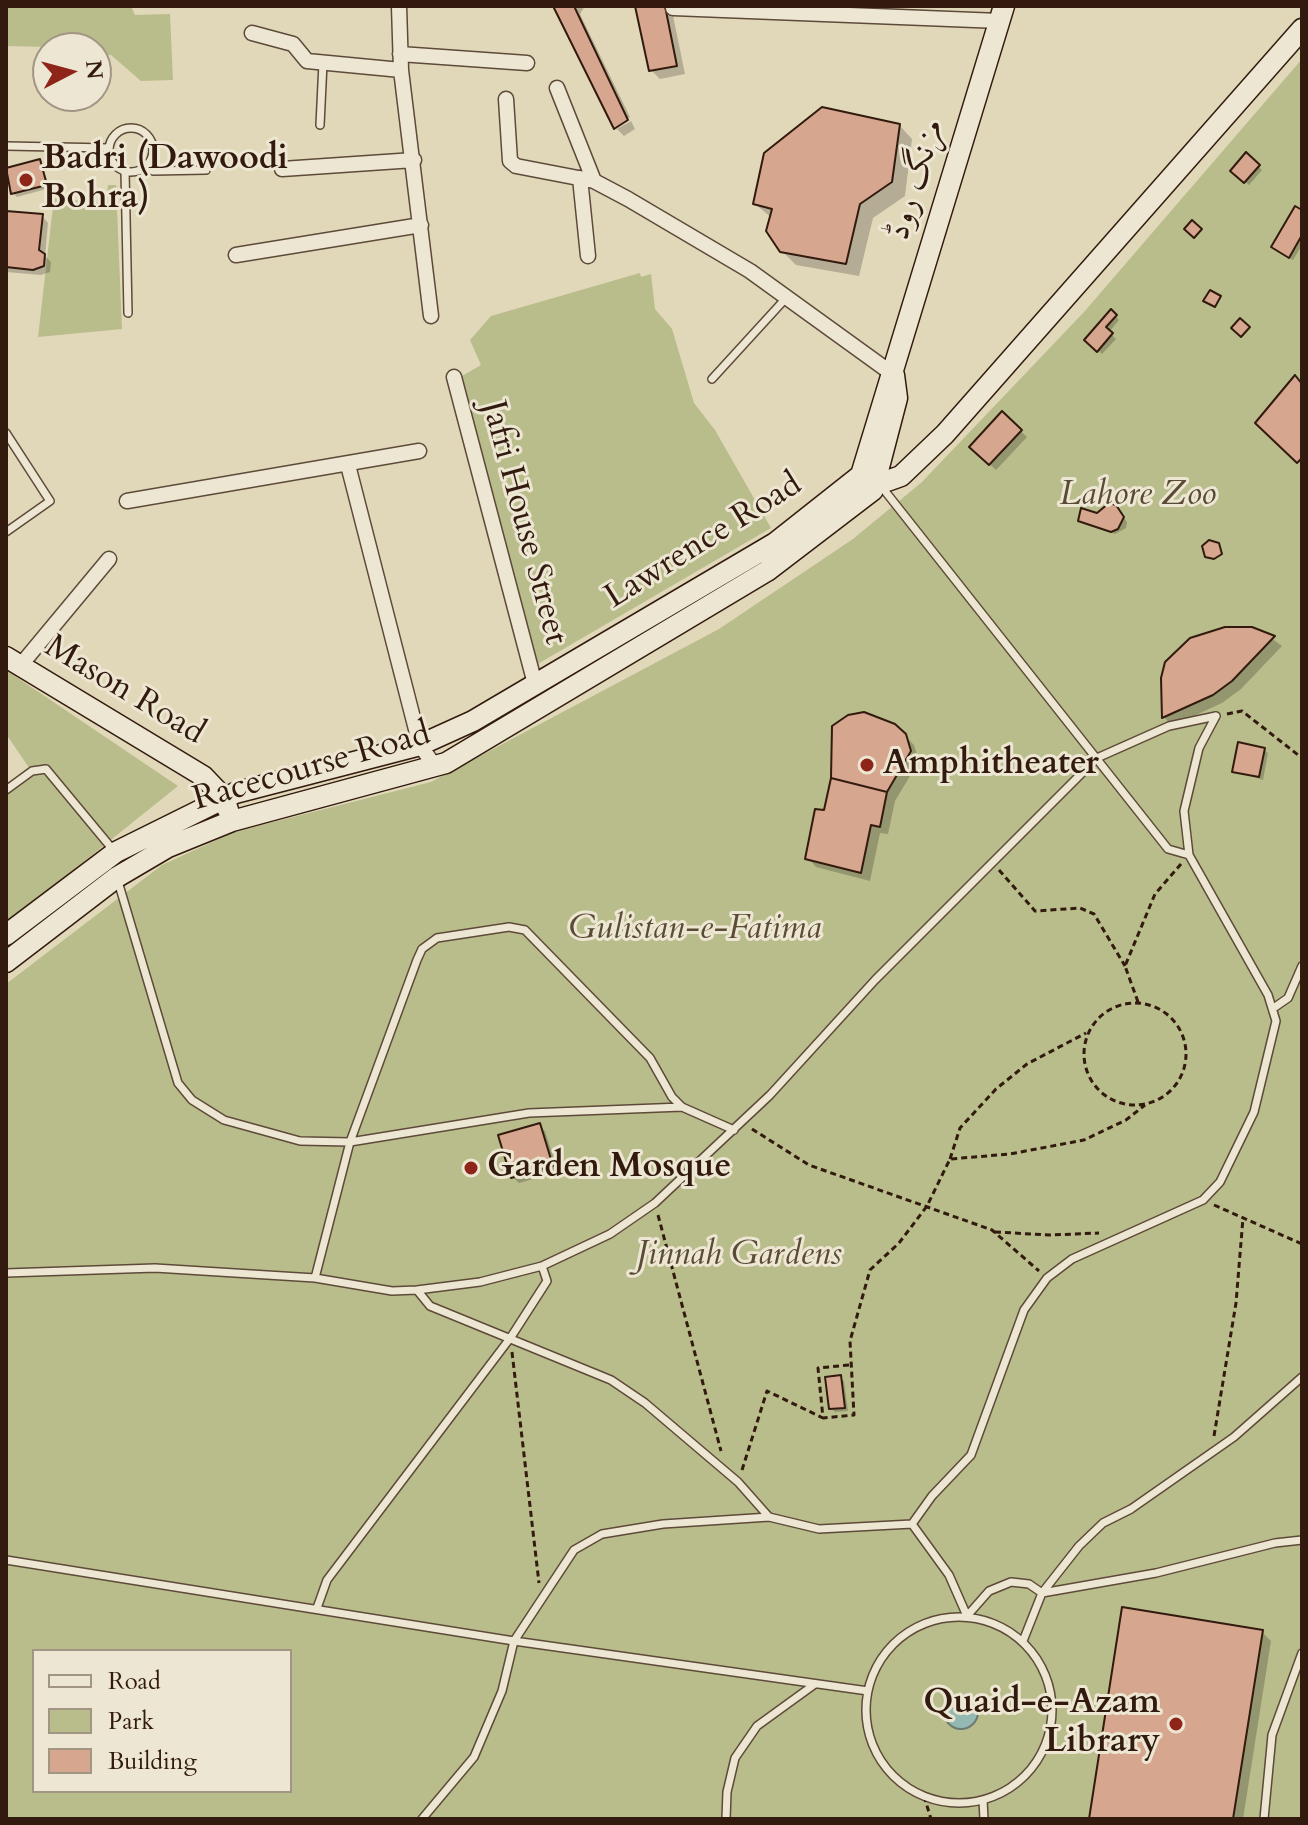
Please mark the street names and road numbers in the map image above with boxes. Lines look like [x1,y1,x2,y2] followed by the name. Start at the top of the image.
[879,115,955,245] street label: مزنگ روڈ
[471,397,575,649] street label: Jafri House Street
[598,465,810,619] street label: Lawrence Road
[37,627,211,755] street label: Mason Road
[189,715,435,821] street label: Racecourse Road

